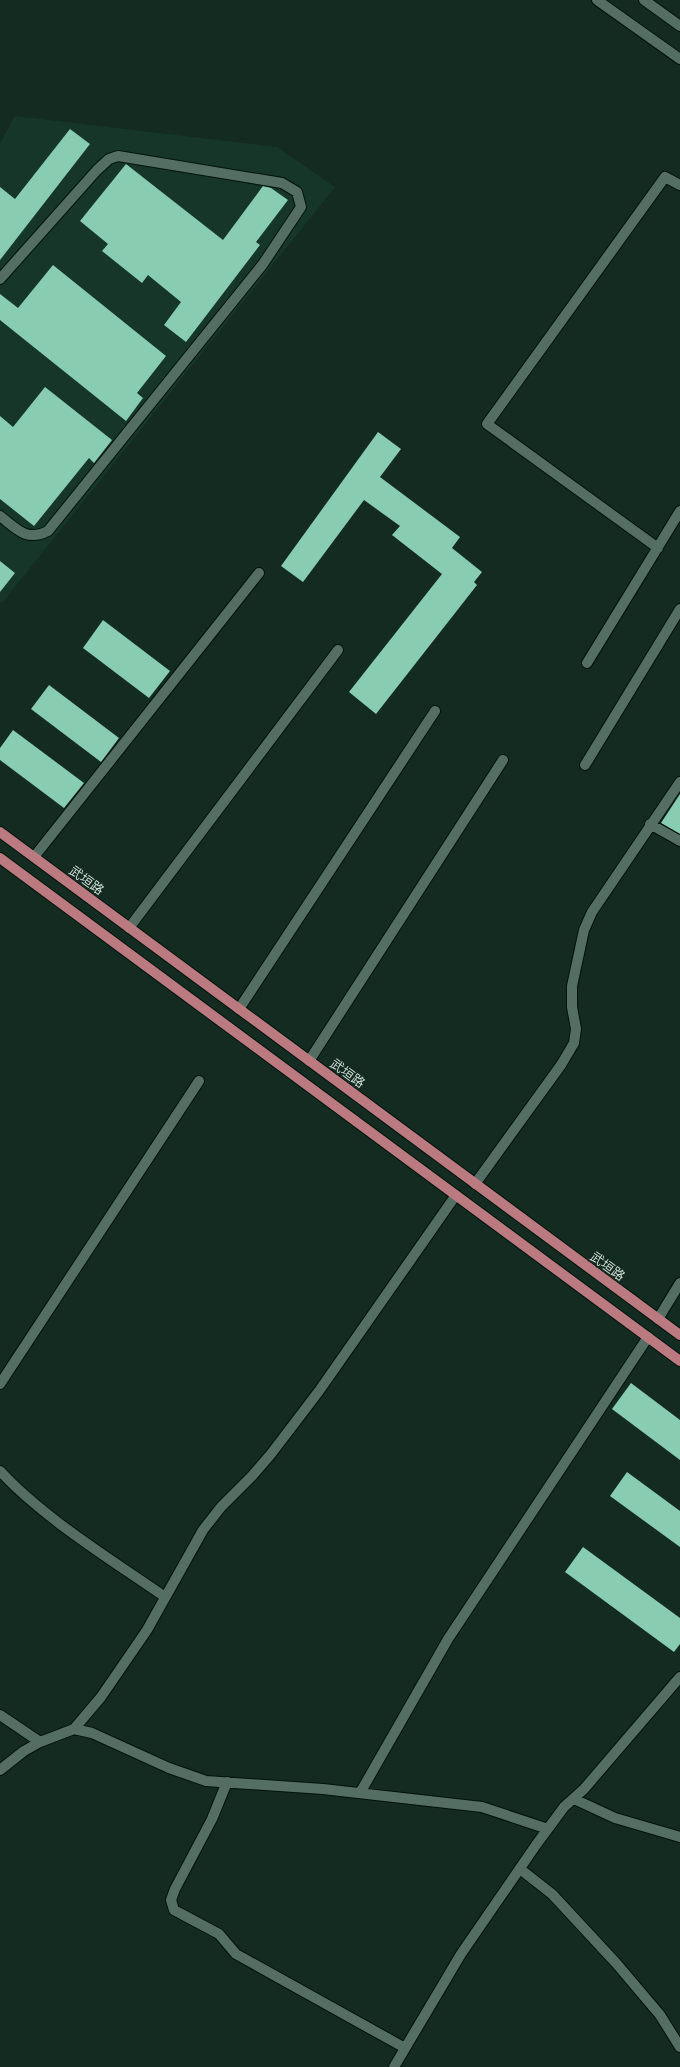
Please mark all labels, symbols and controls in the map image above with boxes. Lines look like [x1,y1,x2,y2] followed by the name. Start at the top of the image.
[66,862,107,899] street label: 武垣路
[327,1055,368,1092] street label: 武垣路
[587,1248,628,1285] street label: 武垣路

